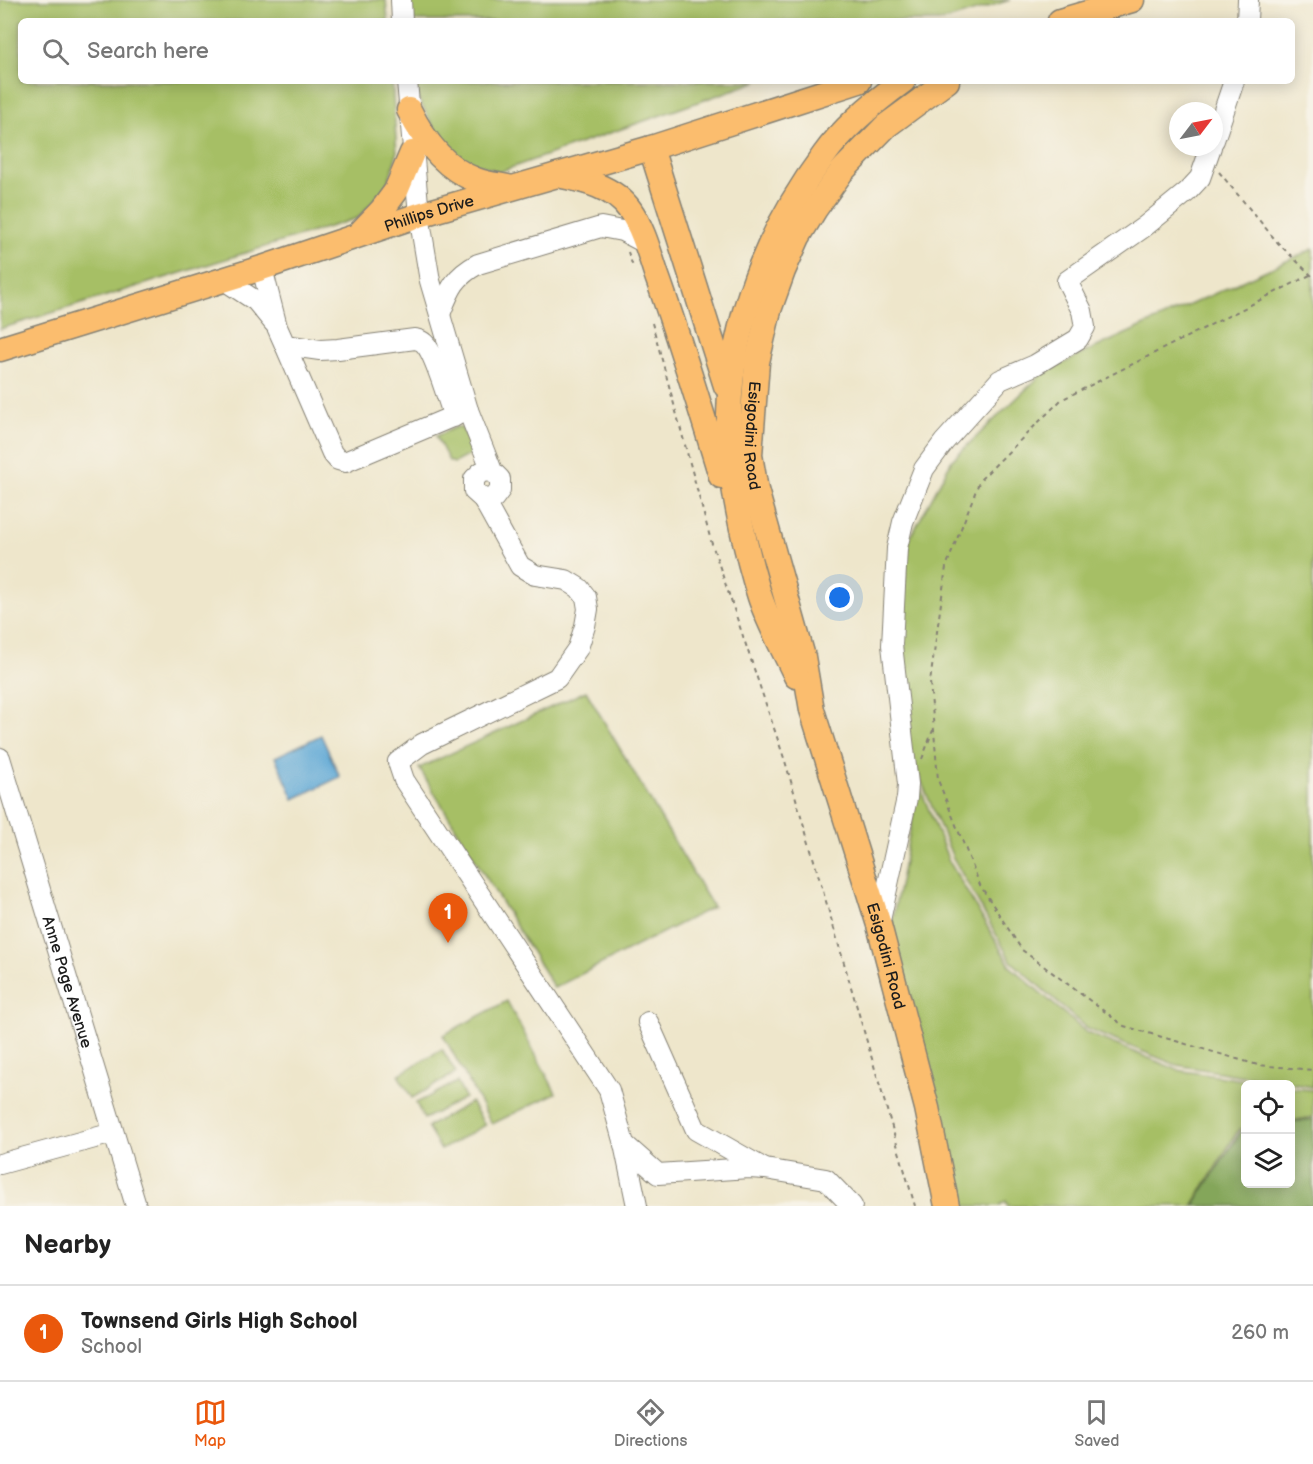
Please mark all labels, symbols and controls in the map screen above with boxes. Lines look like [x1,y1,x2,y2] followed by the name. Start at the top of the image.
[18,18,1295,84] search box
[39,35,72,68] icon: search
[87,38,209,65] text: Search here
[1169,102,1223,156] north arrow
[382,192,477,237] street label: Phillips Drive
[739,380,764,492] street label: Esigodini Road
[825,583,854,612] your location
[428,894,468,943] pin: 1
[862,901,909,1011] street label: Esigodini Road
[38,914,96,1051] street label: Anne Page Avenue
[1241,1080,1295,1188] map controls
[1241,1080,1295,1134] button: locate
[1241,1134,1295,1188] button: layers
[24,1230,111,1261] text: Nearby
[81,1308,358,1335] text: Townsend Girls High School
[39,1321,48,1345] text: 1
[1231,1321,1289,1345] text: 260 m
[81,1335,142,1359] text: School
[194,1396,227,1451] tab: Map
[614,1396,687,1451] tab: Directions
[1074,1396,1119,1451] tab: Saved

